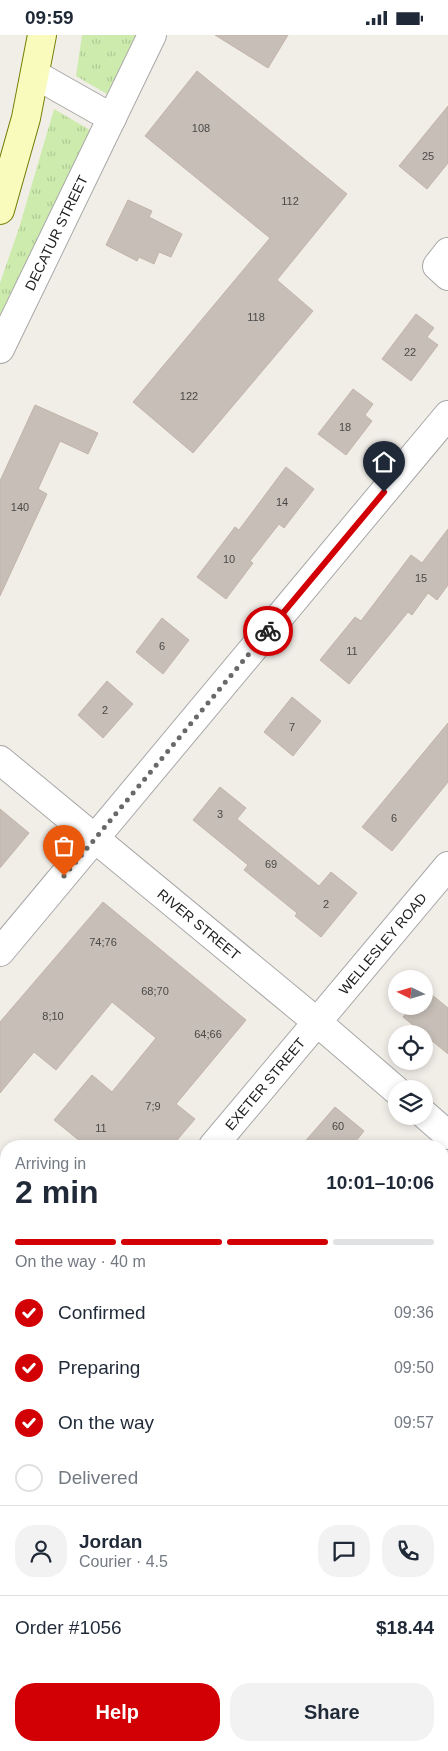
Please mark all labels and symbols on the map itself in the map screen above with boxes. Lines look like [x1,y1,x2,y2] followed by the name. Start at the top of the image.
[192,122,210,134] house number: 108
[422,150,434,162] house number: 25
[22,172,91,293] street label: DECATUR STREET
[281,195,299,207] house number: 112
[247,311,265,323] house number: 118
[404,346,416,358] house number: 22
[180,390,198,402] house number: 122
[339,421,351,433] house number: 18
[363,441,405,492] pin
[276,496,288,508] house number: 14
[11,501,29,513] house number: 140
[223,553,235,565] house number: 10
[415,572,427,584] house number: 15
[243,606,293,656] courier
[159,640,165,652] house number: 6
[346,645,358,657] house number: 11
[102,704,108,716] house number: 2
[289,721,295,733] house number: 7
[217,808,223,820] house number: 3
[391,812,397,824] house number: 6
[43,825,85,876] pin
[265,858,277,870] house number: 69
[154,886,244,963] street label: RIVER STREET
[336,890,430,998] street label: WELLESLEY ROAD
[323,898,329,910] house number: 2
[89,936,117,948] house number: 74;76
[388,970,432,1015] north arrow
[141,985,169,997] house number: 68;70
[42,1010,64,1022] house number: 8;10
[194,1028,222,1040] house number: 64;66
[222,1034,309,1133] street label: EXETER STREET
[145,1100,161,1112] house number: 7;9
[332,1120,344,1132] house number: 60
[95,1122,107,1134] house number: 11

